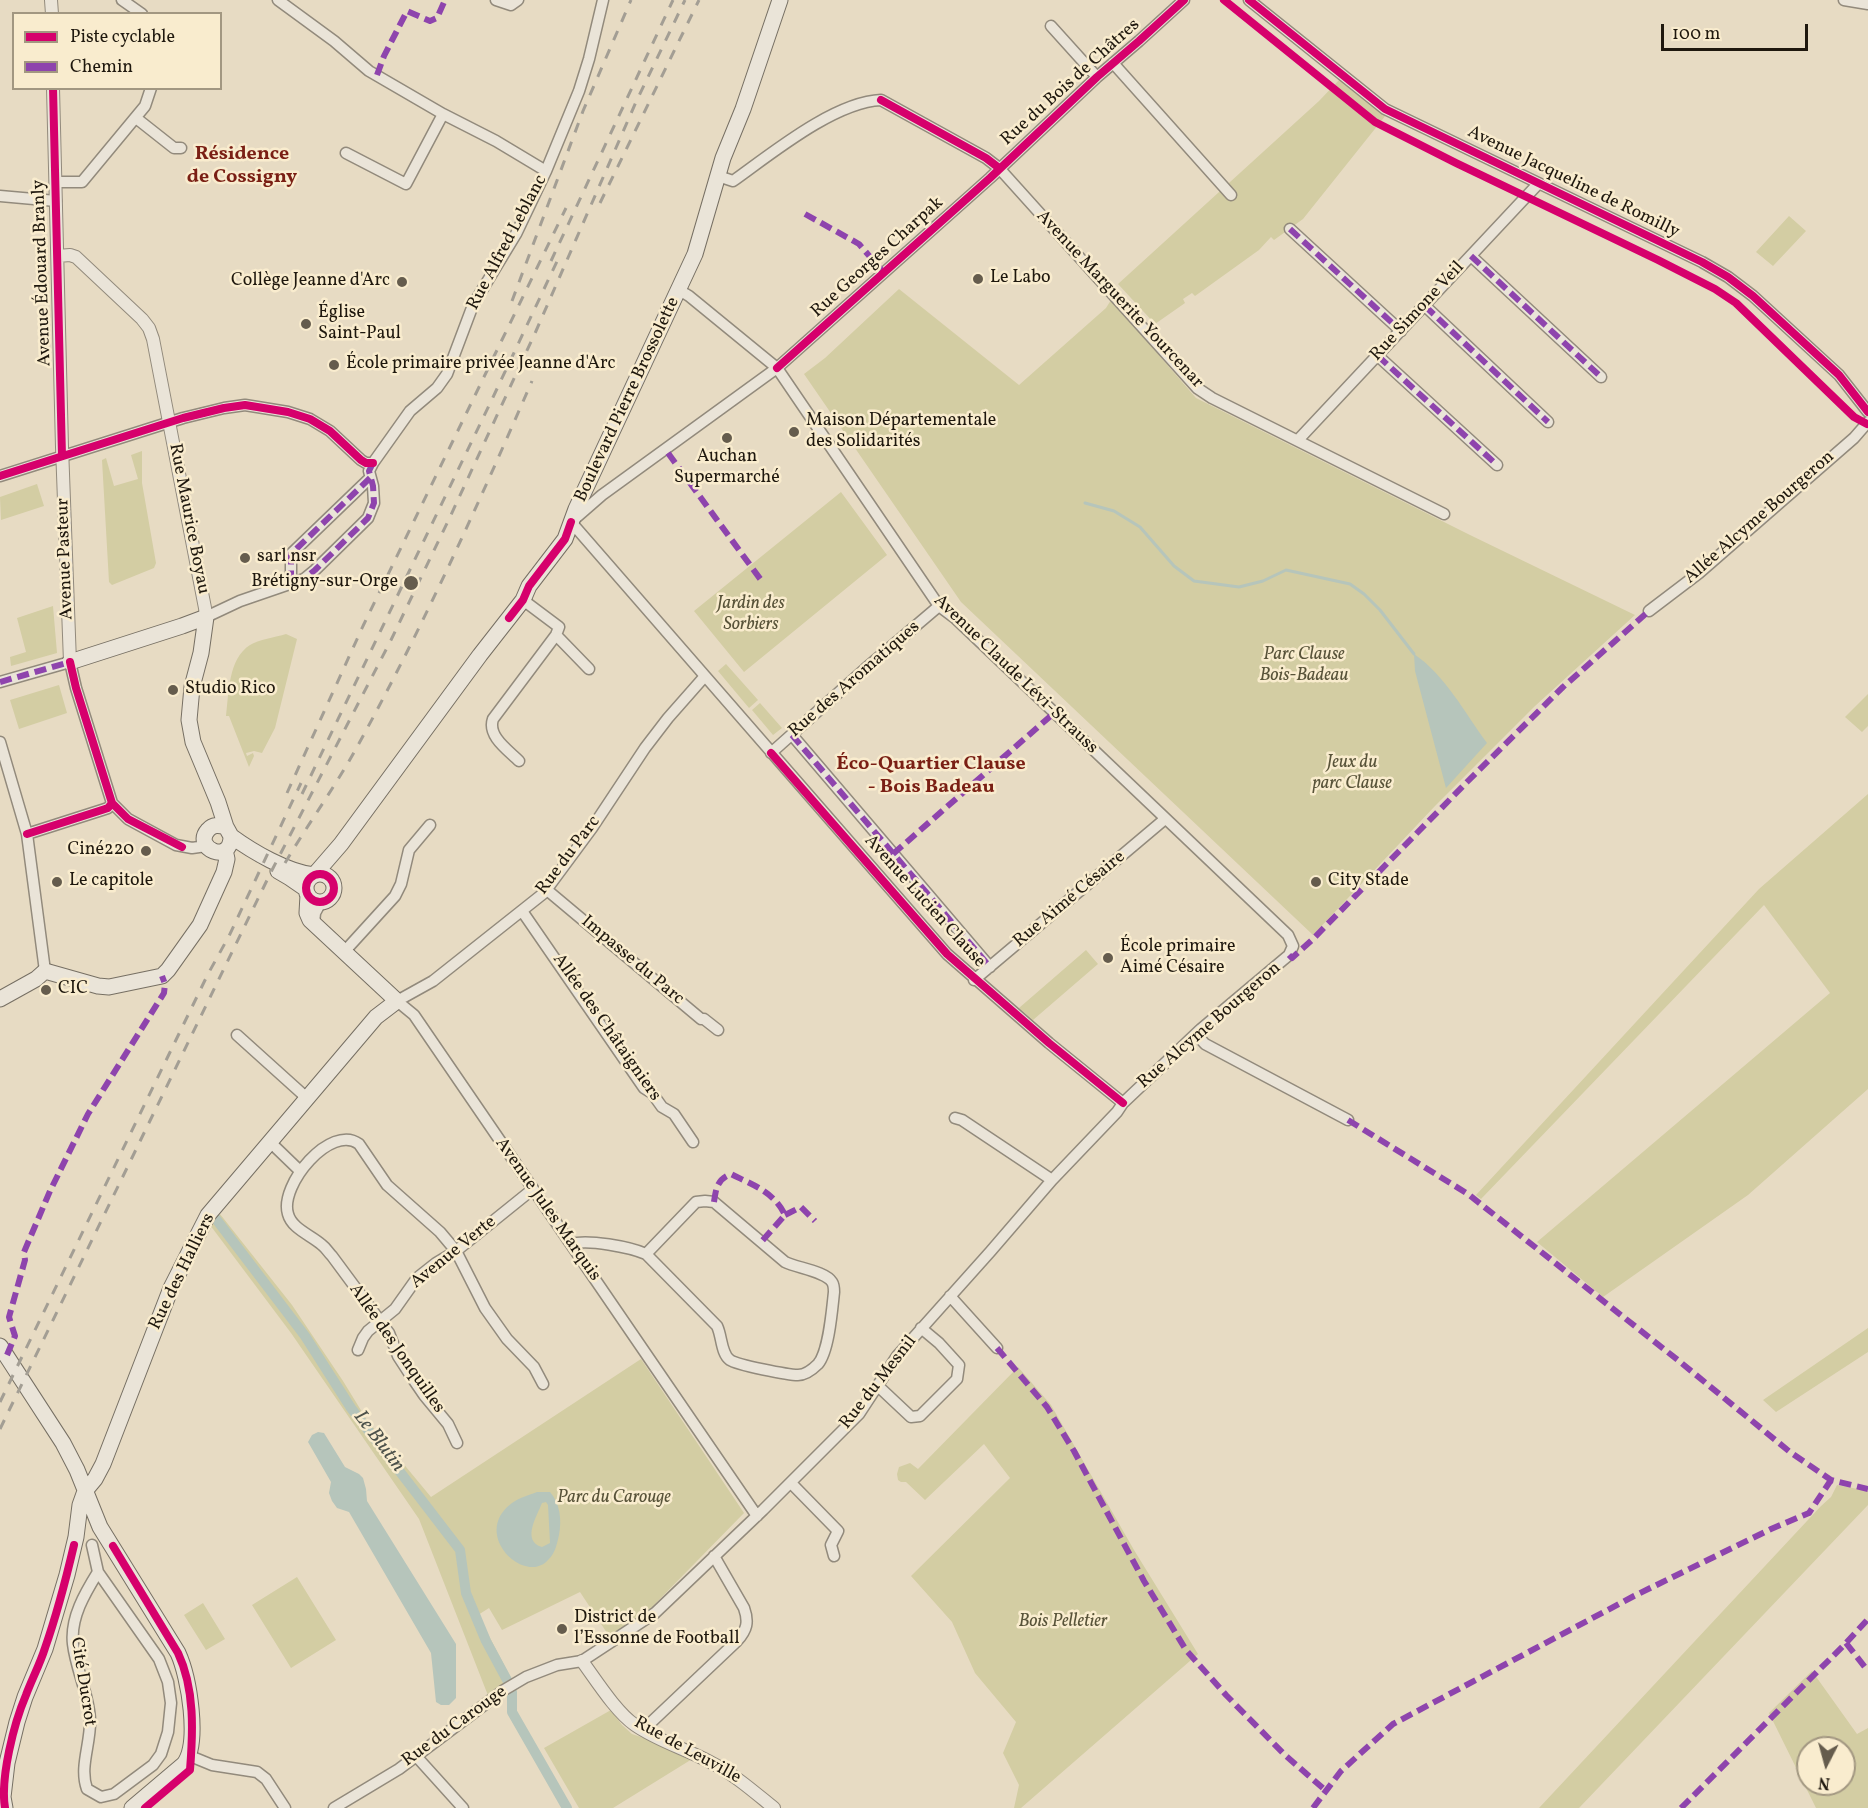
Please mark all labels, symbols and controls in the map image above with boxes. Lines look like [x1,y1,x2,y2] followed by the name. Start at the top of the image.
[12,12,222,90] legend
[1664,12,1811,50] scale bar
[997,15,1145,151] street label: Rue du Bois de Châtres
[1672,22,1721,47] text: 100 m
[70,25,175,50] text: Piste cyclable
[70,55,133,80] text: Chemin
[1463,122,1683,244] street label: Avenue Jacqueline de Romilly
[187,143,297,190] district label: Résidence de Cossigny
[463,172,553,314] street label: Rue Alfred Leblanc
[29,179,57,367] street label: Avenue Édouard Branly
[807,193,949,323] street label: Rue Georges Charpak
[1031,206,1207,394] street label: Avenue Marguerite Yourcenar
[1366,258,1470,366] street label: Rue Simone Veil
[990,268,1051,290] place label: Le Labo
[231,271,390,293] place label: Collège Jeanne d'Arc
[971,272,985,286] marker: Le Labo
[395,275,409,289] marker: Collège Jeanne d'Arc
[571,294,685,506] street label: Boulevard Pierre Brossolette
[318,303,401,346] place label: Église Saint-Paul
[299,317,313,331] marker: Église Saint-Paul
[346,354,616,376] place label: École primaire privée Jeanne d'Arc
[327,358,341,372] marker: École primaire privée Jeanne d'Arc
[806,411,996,454] place label: Maison Départementale des Solidarités
[787,425,801,439] marker: Maison Départementale des Solidarités
[720,431,734,445] marker: Auchan Supermarché
[163,442,213,596] street label: Rue Maurice Boyau
[674,447,780,490] place label: Auchan Supermarché
[1680,447,1840,589] street label: Allée Alcyme Bourgeron
[53,498,79,620] street label: Avenue Pasteur
[257,547,316,569] place label: sarl nsr
[238,551,252,565] marker: sarl nsr
[251,572,398,594] place label: Brétigny-sur-Orge
[402,574,420,592] marker: Brétigny-sur-Orge
[928,591,1102,759] street label: Avenue Claude Lévi-Strauss
[717,594,785,636] park label: Jardin des Sorbiers
[785,617,925,743] street label: Rue des Aromatiques
[1259,645,1349,688] park label: Parc Clause Bois-Badeau
[185,679,276,701] place label: Studio Rico
[166,683,180,697] marker: Studio Rico
[836,753,1026,800] district label: Éco-Quartier Clause - Bois Badeau
[1312,753,1392,795] park label: Jeux du parc Clause
[532,812,606,900] street label: Rue du Parc
[859,831,989,973] street label: Avenue Lucien Clause
[68,840,134,862] place label: Ciné220
[139,844,153,858] marker: Ciné220
[1010,847,1130,953] street label: Rue Aimé Césaire
[69,871,153,893] place label: Le capitole
[1328,871,1409,893] place label: City Stade
[50,875,64,889] marker: Le capitole
[1309,875,1323,889] marker: City Stade
[576,912,688,1010] street label: Impasse du Parc
[1120,937,1235,980] place label: École primaire Aimé Césaire
[547,950,665,1106] street label: Allée des Châtaigniers
[1101,951,1115,965] marker: École primaire Aimé Césaire
[1134,958,1286,1094] street label: Rue Alcyme Bourgeron
[58,979,88,1001] place label: CIC
[39,983,53,997] marker: CIC
[489,1134,605,1286] street label: Avenue Jules Marquis
[145,1210,221,1334] street label: Rue des Halliers
[407,1212,501,1294] street label: Avenue Verte
[343,1280,449,1418] street label: Allée des Jonquilles
[836,1332,922,1434] street label: Rue du Mesnil
[347,1407,409,1477] water label: Le Blutin
[557,1488,671,1510] park label: Parc du Carouge
[574,1608,740,1650] place label: District de l’Essonne de Football
[1018,1612,1108,1634] park label: Bois Pelletier
[555,1622,569,1636] marker: District de l’Essonne de Football
[64,1636,100,1728] street label: Cité Ducrot
[398,1682,512,1772] street label: Rue du Carouge
[630,1713,744,1789] street label: Rue de Leuville
[1796,1736,1856,1796] north arrow
[1817,1770,1831,1793] text: N

